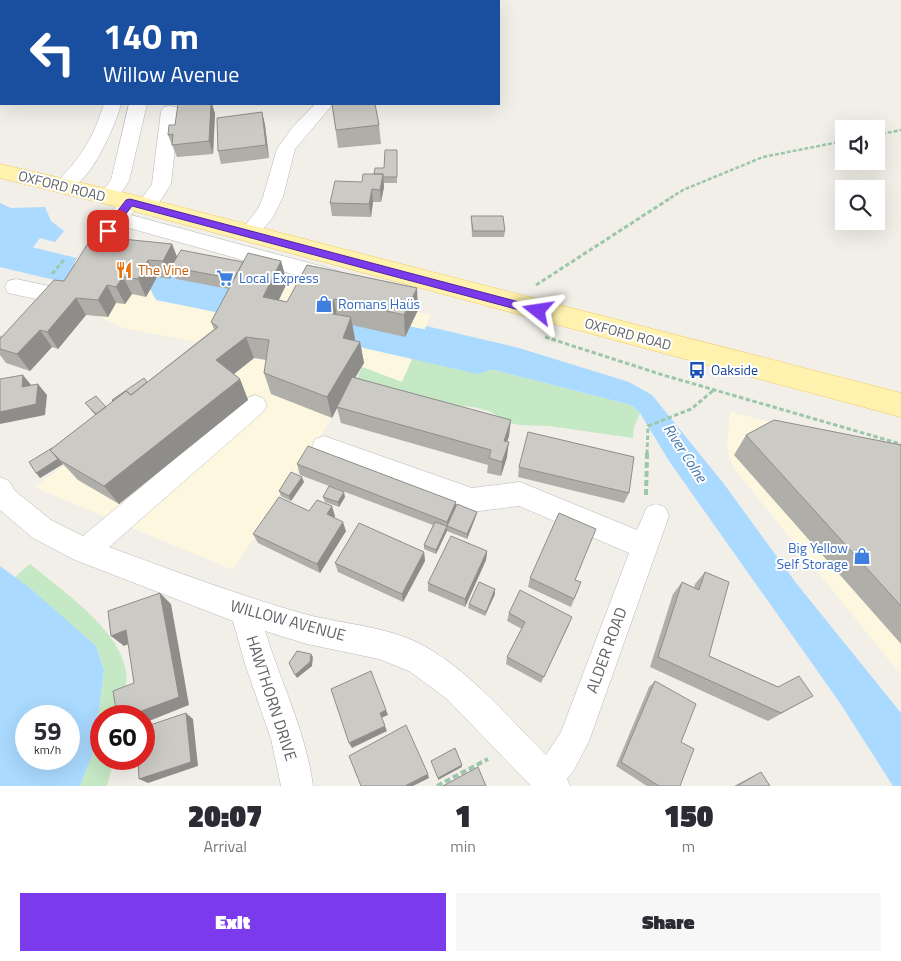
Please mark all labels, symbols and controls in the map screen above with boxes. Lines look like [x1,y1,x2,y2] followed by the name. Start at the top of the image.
[103,9,199,63] text: 140 m
[20,20,85,85] icon: left
[103,57,239,91] text: Willow Avenue
[835,120,885,230] map controls
[835,120,885,170] button: sound
[16,165,108,206] street label: OXFORD ROAD
[835,180,885,230] button: search
[87,210,129,252] pin
[94,217,122,245] icon: arrive
[138,259,189,280] place label: The Vine
[114,260,134,280] restaurant icon: The Vine
[239,267,319,288] place label: Local Express
[215,268,235,288] supermarket icon: Local Express
[511,284,563,336] position arrow
[338,293,420,314] place label: Romans Haüs
[314,294,334,314] shop icon: Romans Haüs
[582,312,674,355] street label: OXFORD ROAD
[711,359,758,380] place label: Oakside
[687,360,707,380] bus stop icon: Oakside
[658,419,713,487] water label: River Colne
[777,537,848,574] place label: Big Yellow Self Storage
[852,546,872,566] shop icon: Big Yellow Self Storage
[228,593,349,647] street label: WILLOW AVENUE
[579,604,633,696] street label: ALDER ROAD
[240,632,304,764] street label: HAWTHORN DRIVE
[90,705,155,770] speed limit sign: 60
[33,712,62,750] text: 59
[34,740,61,759] text: km/h
[188,793,262,839] text: 20:07
[455,793,471,839] text: 1
[664,793,713,839] text: 150
[203,834,247,858] text: Arrival
[450,834,476,858] text: min
[682,834,695,858] text: m
[20,893,446,951] button: Exit
[456,893,881,951] button: Share

